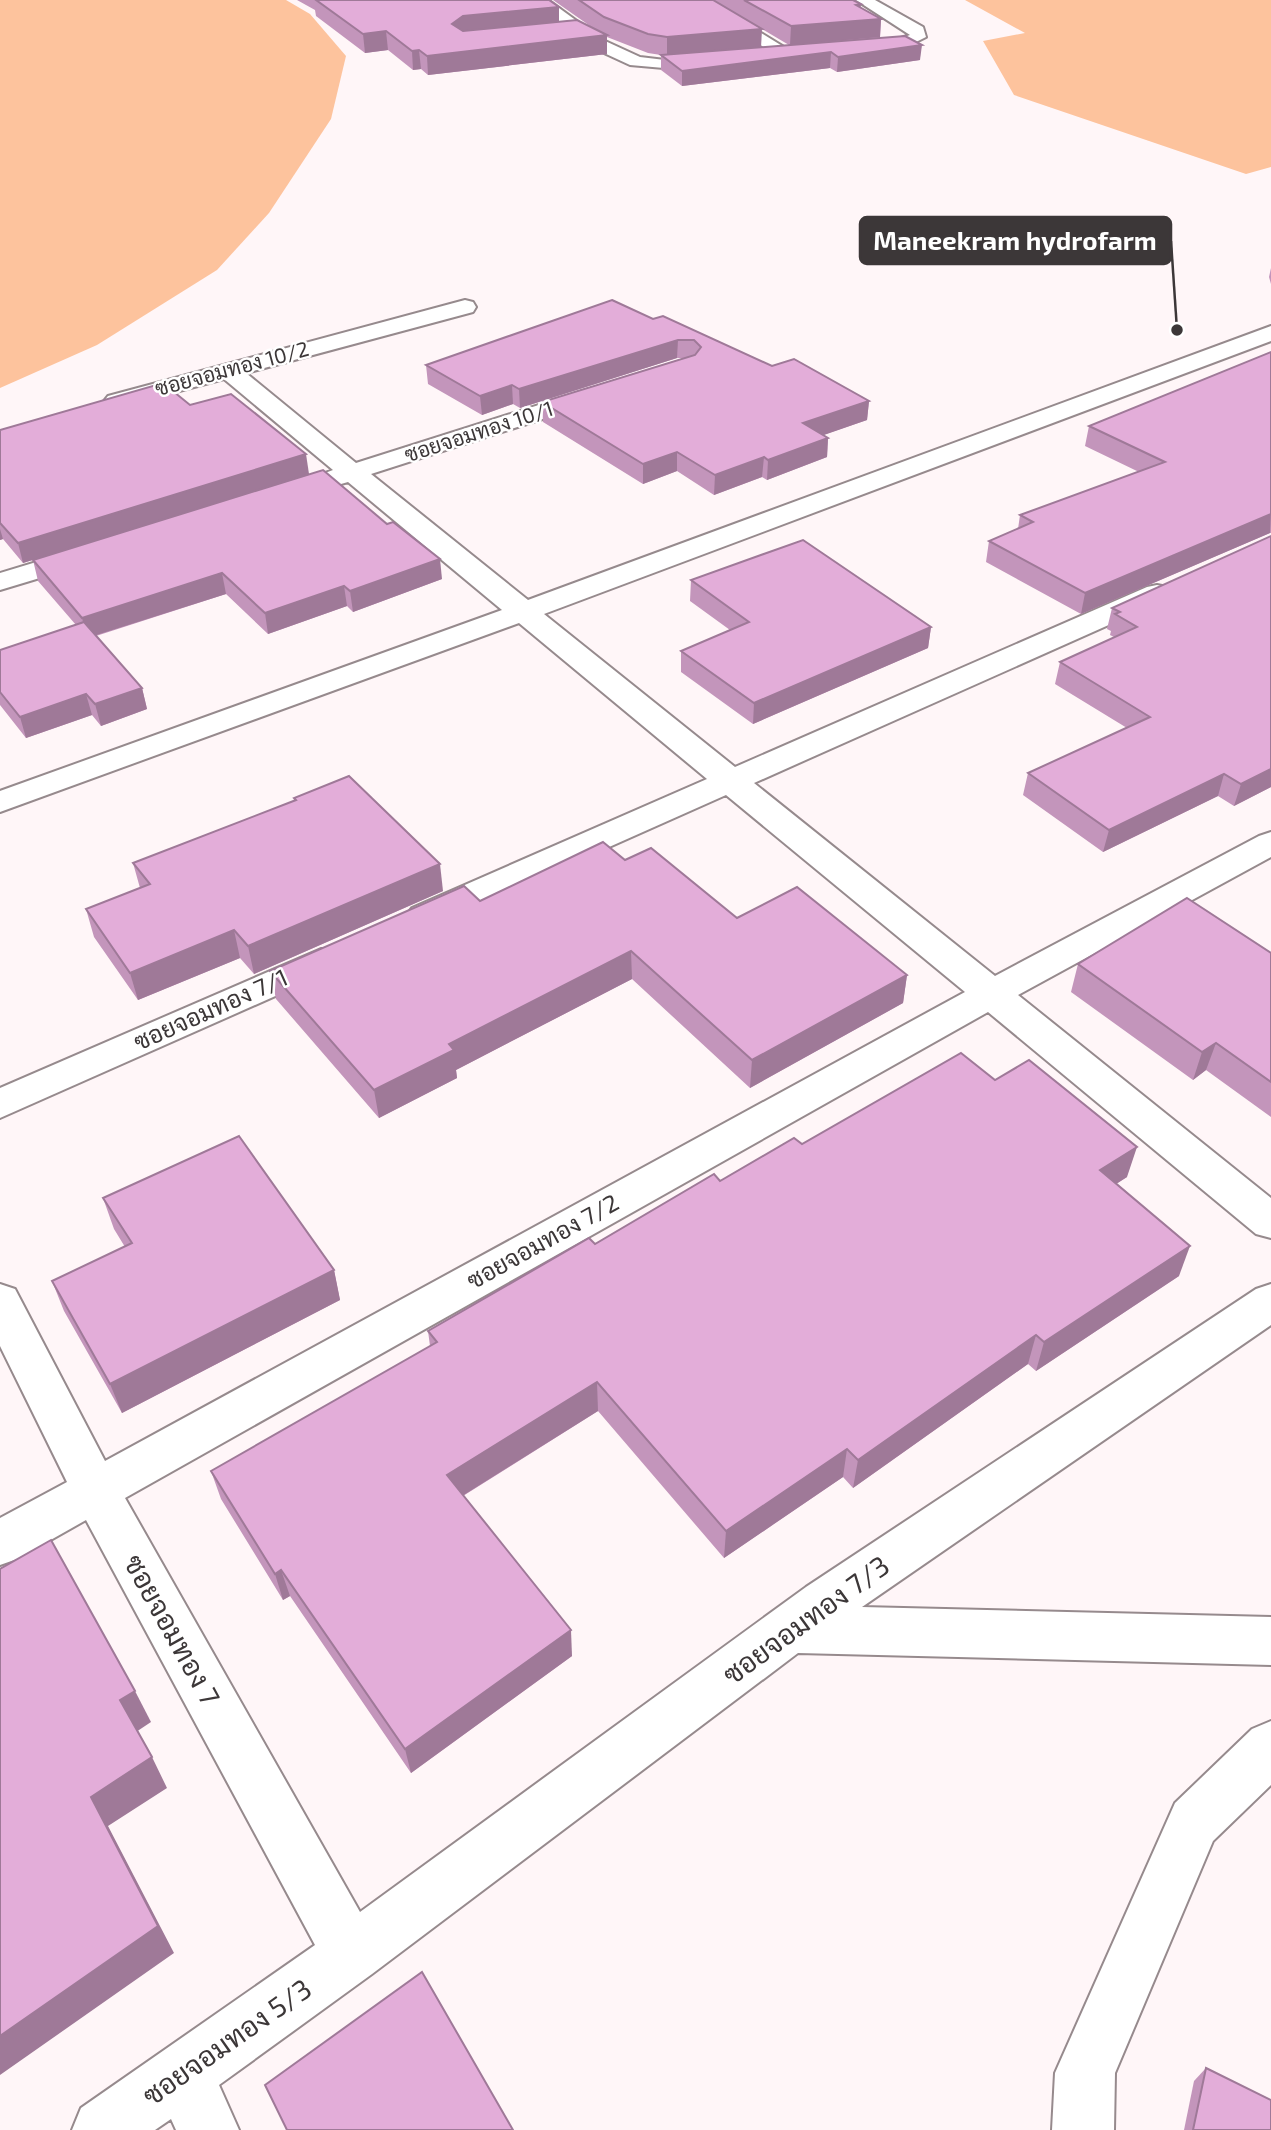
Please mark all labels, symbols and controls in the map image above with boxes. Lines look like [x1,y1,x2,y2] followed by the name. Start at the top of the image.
[860,217,1171,264] callout: Maneekram hydrofarm
[873,224,1157,256] text: Maneekram hydrofarm
[152,335,311,400] street label: ซอยจอมทอง 10/2
[401,395,556,466] street label: ซอยจอมทอง 10/1
[129,962,292,1055] street label: ซอยจอมทอง 7/1
[461,1187,623,1294] street label: ซอยจอมทอง 7/2
[118,1548,228,1711] street label: ซอยจอมทอง 7
[716,1548,895,1691] street label: ซอยจอมทอง 7/3
[136,1971,317,2112] street label: ซอยจอมทอง 5/3

